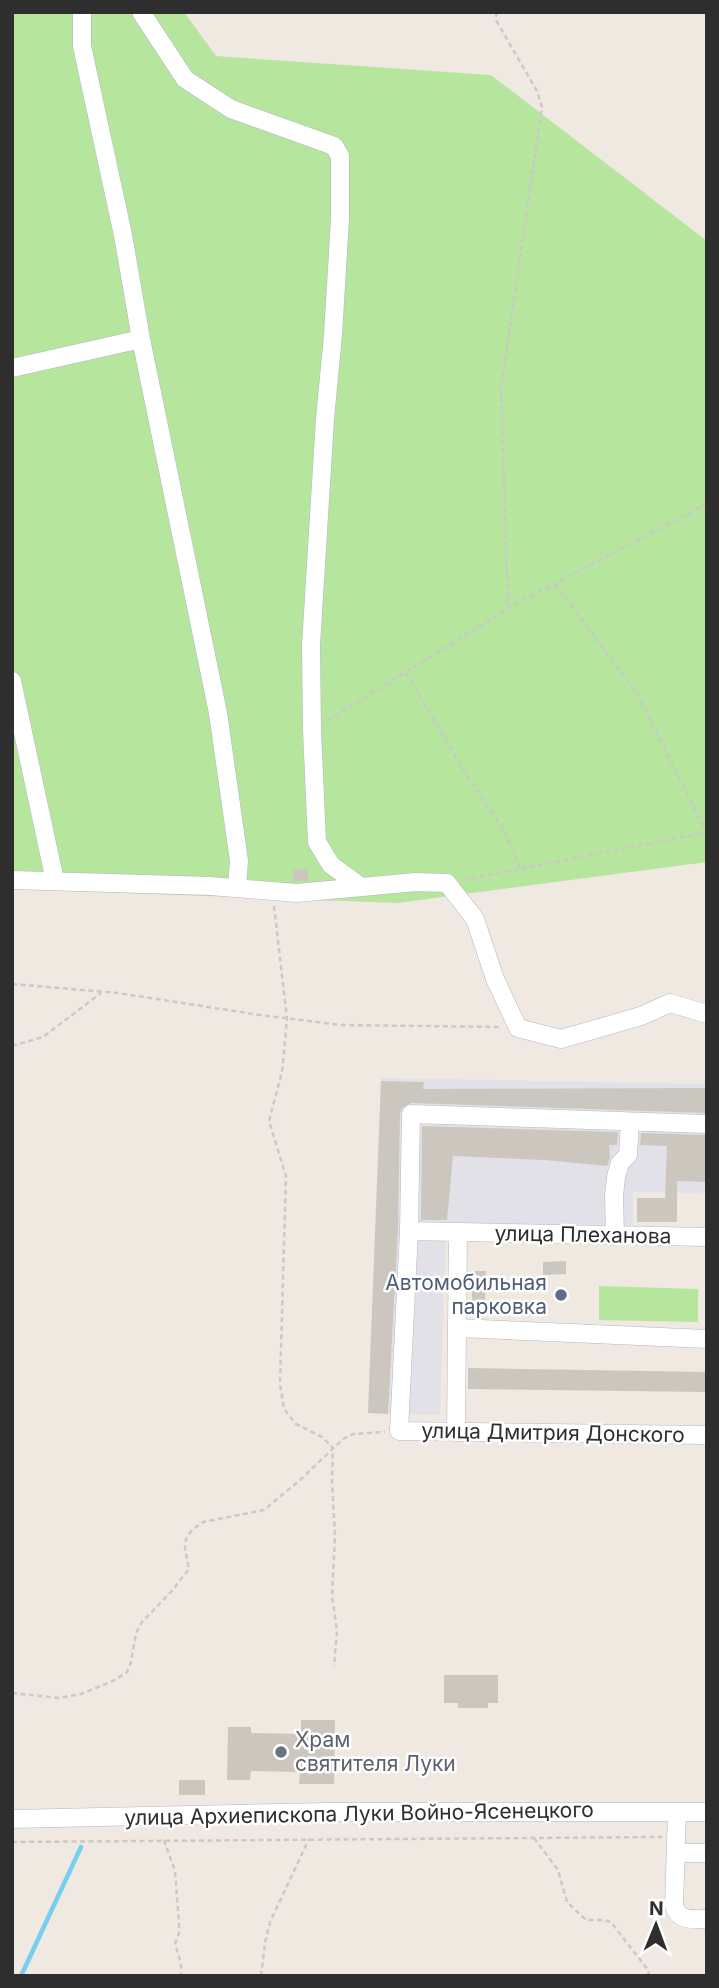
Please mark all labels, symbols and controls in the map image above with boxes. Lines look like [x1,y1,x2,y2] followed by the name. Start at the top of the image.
[494,1220,672,1249] street label: улица Плеханова
[385,1270,547,1319] place label: Автомобильная парковка
[553,1287,569,1303] marker: Автомобильная парковка
[421,1418,685,1447] street label: улица Дмитрия Донского
[295,1727,456,1776] place label: Храм святителя Луки
[273,1744,289,1760] marker: Храм святителя Луки
[124,1797,594,1830] street label: улица Архиепископа Луки Войно-Ясенецкого
[621,1890,691,1960] north arrow
[649,1897,664,1920] text: N

